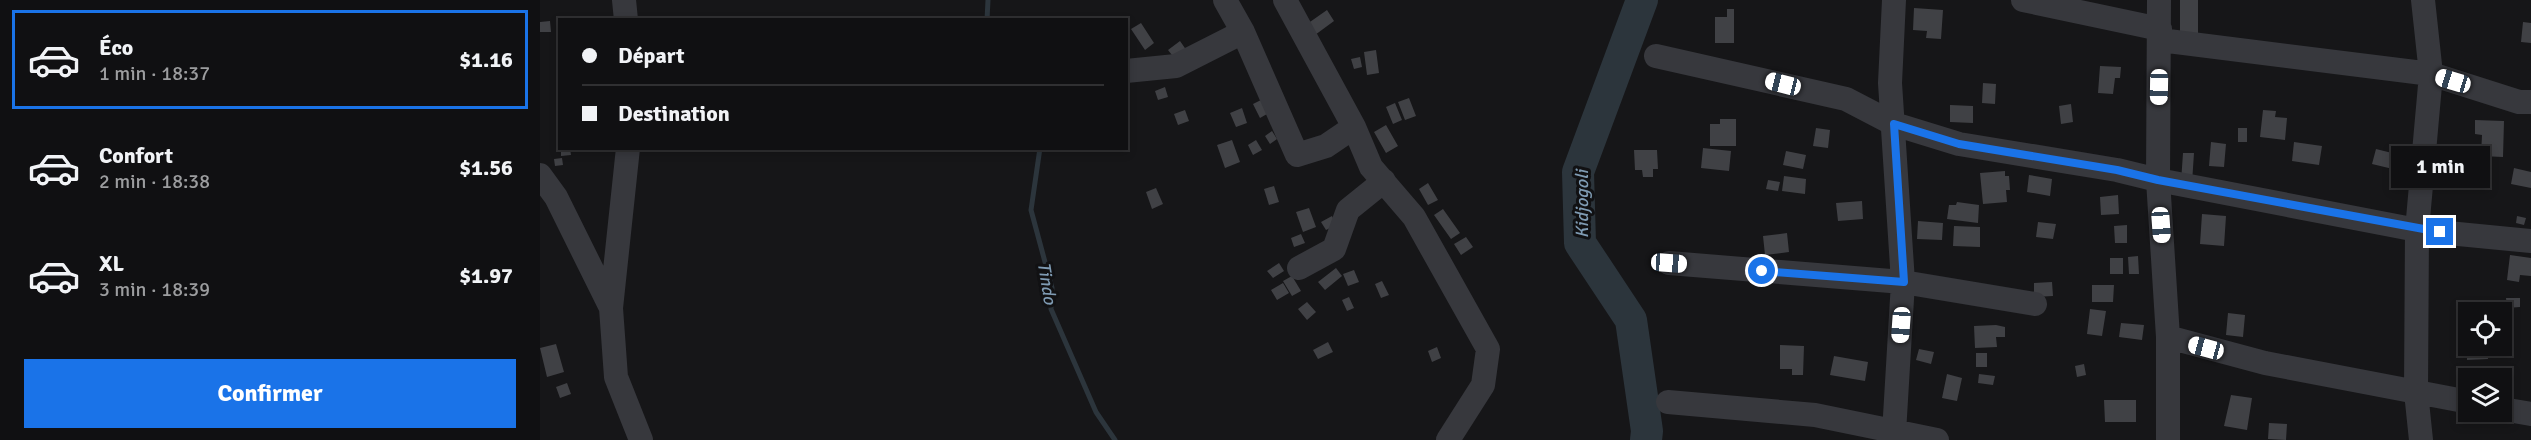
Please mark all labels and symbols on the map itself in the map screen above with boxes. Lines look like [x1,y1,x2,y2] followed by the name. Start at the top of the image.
[2433,67,2473,95] car
[2150,69,2168,105] car
[1763,71,1803,97] car
[2390,145,2490,187] callout: 1 min
[1571,168,1593,238] water label: Kidjogoli
[2151,206,2171,244] car
[2426,218,2453,245] route end
[1650,253,1688,273] car
[1748,257,1775,284] route start
[1033,260,1061,307] water label: Tindo
[1891,306,1911,344] car
[2186,335,2226,361] car

